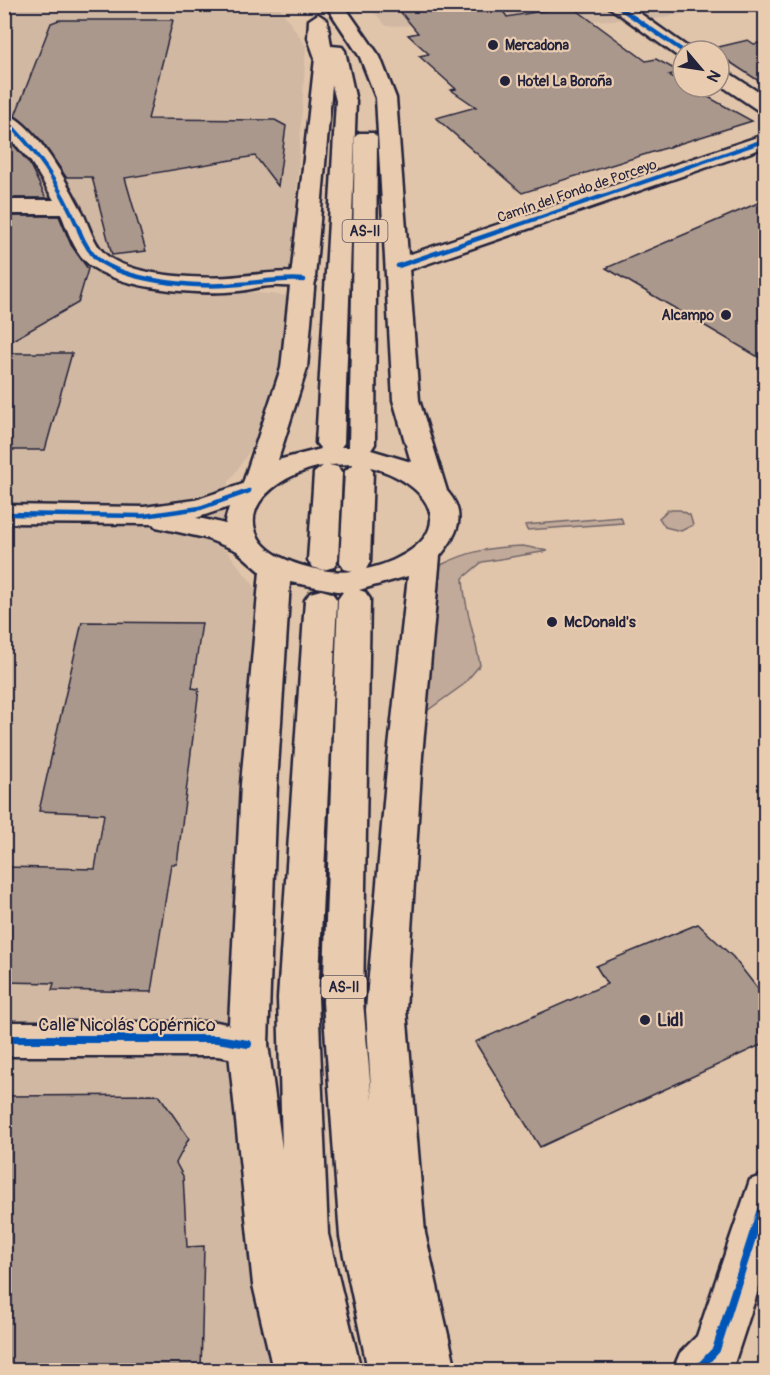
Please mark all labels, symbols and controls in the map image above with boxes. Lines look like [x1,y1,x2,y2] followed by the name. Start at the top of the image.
[505,37,569,54] place label: Mercadona
[486,38,500,52] marker: Mercadona
[671,39,731,99] north arrow
[702,66,725,86] text: N
[517,73,612,90] place label: Hotel La Boroña
[498,74,512,88] marker: Hotel La Boroña
[495,156,659,226] street label: Camín del Fondo de Porceyo
[342,220,388,242] road number: AS-II
[661,307,714,324] place label: Alcampo
[719,308,733,322] marker: Alcampo
[564,613,636,632] place label: McDonald's
[545,615,559,629] marker: McDonald's
[322,976,366,998] road number: AS-II
[657,1009,683,1032] place label: Lidl
[638,1013,652,1027] marker: Lidl
[38,1014,216,1037] street label: Calle Nicolás Copérnico

